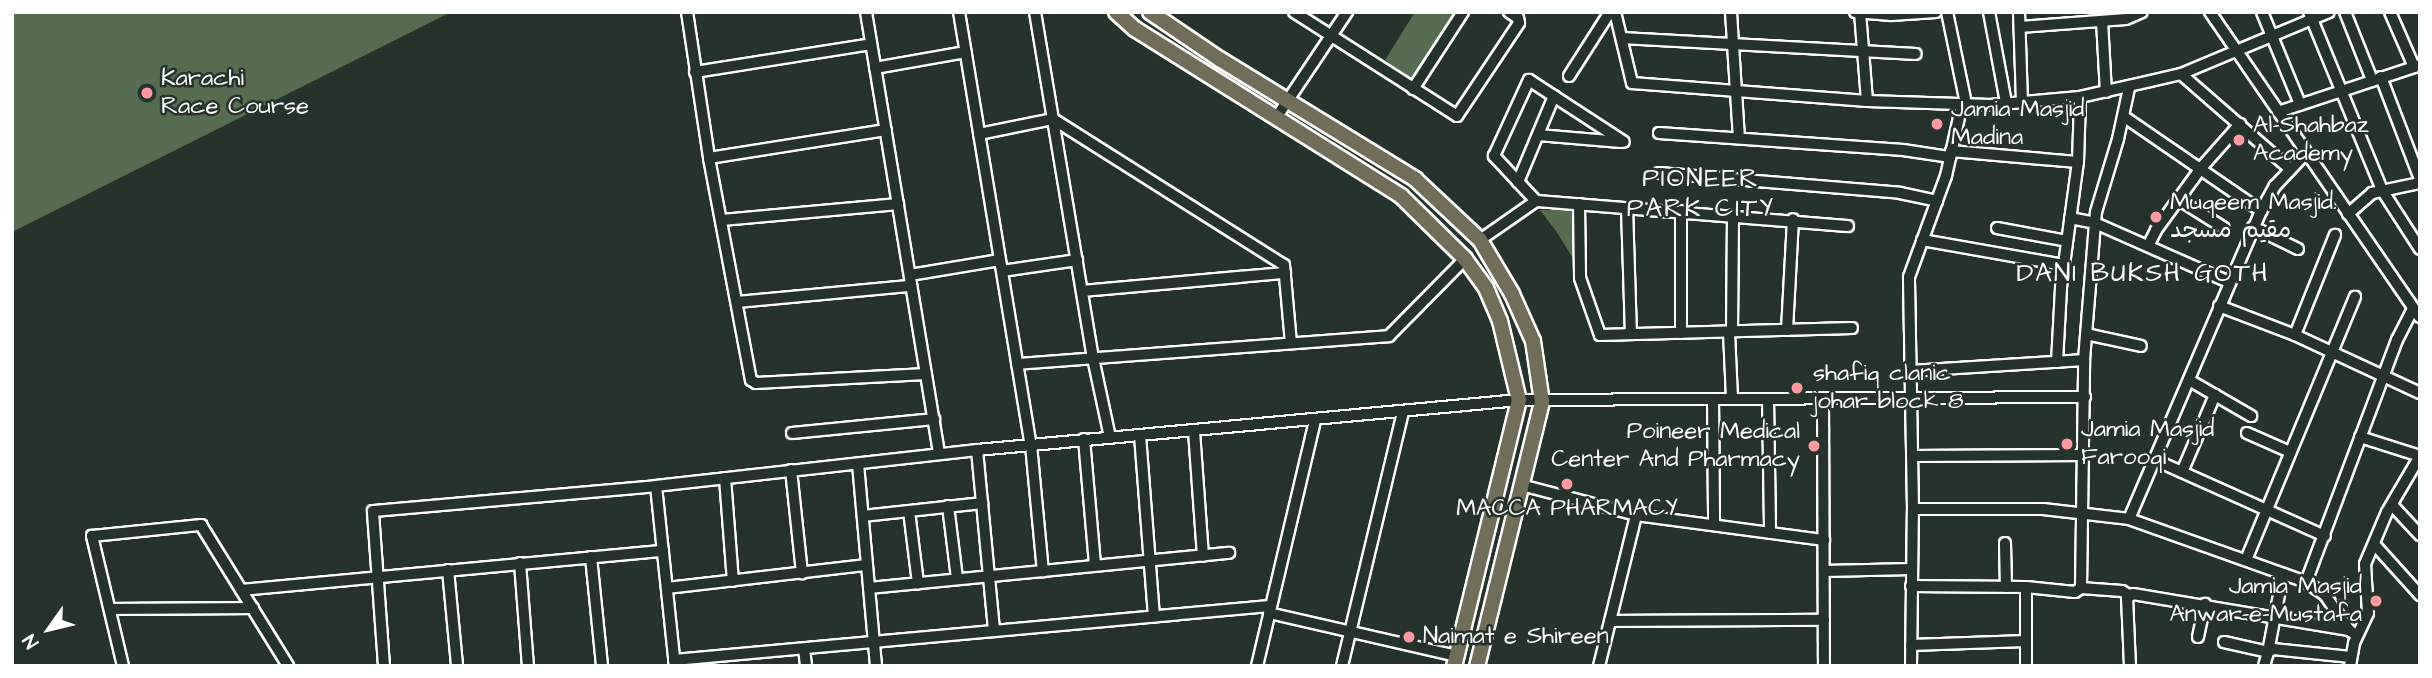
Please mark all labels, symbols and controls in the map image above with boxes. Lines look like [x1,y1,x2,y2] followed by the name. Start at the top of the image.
[161,65,309,121] place label: Karachi Race Course
[139,85,155,101] marker: Karachi Race Course
[1951,96,2084,152] place label: Jamia Masjid Madina
[2253,112,2369,168] place label: Al-Shahbaz Academy
[1929,116,1945,132] marker: Jamia Masjid Madina
[2231,132,2247,148] marker: Al-Shahbaz Academy
[1628,163,1774,224] district label: PIONEER PARK CITY
[2170,189,2336,245] place label: Muqeem Masjid. مقیم مسجد
[2148,209,2164,225] marker: Muqeem Masjid. مقیم مسجد
[2018,258,2268,290] district label: DANI BUKSH GOTH
[1813,360,1964,416] place label: shafiq clanic johar block 8
[1787,378,1807,398] marker: shafiq clanic johar block 8
[2081,416,2214,472] place label: Jamia Masjid Farooqi
[1551,418,1800,474] place label: Poineer Medical Center And Pharmacy
[2059,436,2075,452] marker: Jamia Masjid Farooqi
[1806,438,1822,454] marker: Poineer Medical Center And Pharmacy
[1559,476,1575,492] marker: MACCA PHARMACY
[1456,495,1678,523] place label: MACCA PHARMACY
[2169,573,2362,629] place label: Jamia Masjid Anwar-e-Mustafa
[2368,593,2384,609] marker: Jamia Masjid Anwar-e-Mustafa
[14,594,84,664] north arrow
[1423,623,1609,651] place label: Naimat e Shireen
[17,629,46,654] text: N
[1401,629,1417,645] marker: Naimat e Shireen

